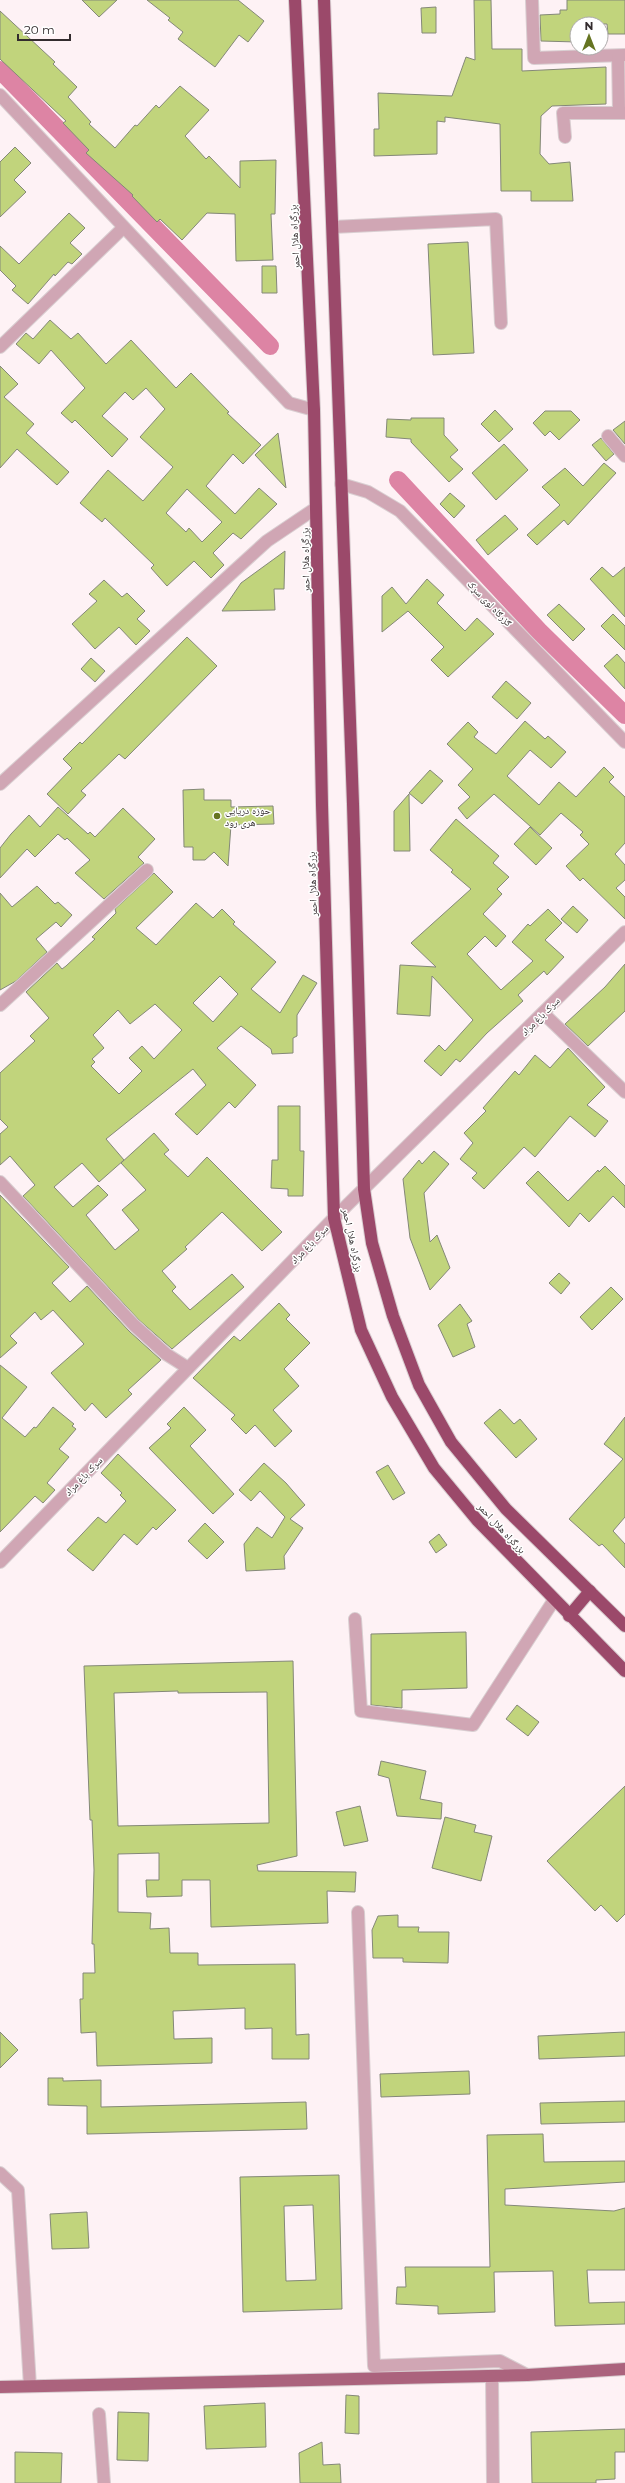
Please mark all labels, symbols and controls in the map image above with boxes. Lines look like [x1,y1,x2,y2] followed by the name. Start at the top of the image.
[18,16,70,42] scale bar
[569,16,609,56] north arrow
[585,19,593,33] text: N
[24,22,55,37] text: 20 m
[286,204,303,271] street label: بزرگراه هلال احمر
[298,527,313,593] street label: بزرگراه هلال احمر
[464,578,515,629] street label: ګزرګاه لوی سړک
[225,804,271,829] place label: حوزه دریایی هری رود
[212,811,222,821] marker: حوزه دریایی هری رود
[305,851,320,917] street label: بزرگراه هلال احمر
[518,994,563,1038] street label: سرک باغ مراد
[339,1206,366,1273] street label: بزرگراه هلال احمر
[287,1222,332,1267] street label: سرک باغ مراد
[61,1454,106,1499] street label: سرک باغ مراد
[474,1500,529,1557] street label: بزرگراه هلال احمر

